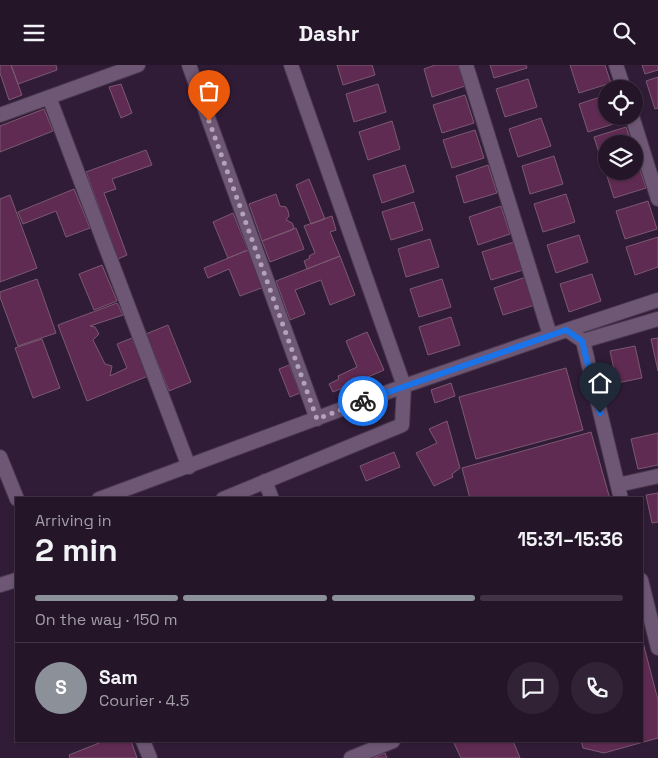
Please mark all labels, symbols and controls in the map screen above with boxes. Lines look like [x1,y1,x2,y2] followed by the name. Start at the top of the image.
[20,19,48,47] icon: menu
[298,19,360,47] text: Dashr
[610,19,638,47] icon: search
[188,70,230,121] pin
[195,77,223,105] icon: bag
[598,80,643,180] map controls
[598,80,643,125] button: locate
[598,135,643,180] button: layers
[579,362,621,413] pin
[586,369,614,397] icon: home
[338,376,388,426] courier
[349,387,377,415] icon: bike
[35,510,112,531] text: Arriving in
[518,527,623,552] text: 15:31–15:36
[35,530,118,570] text: 2 min
[35,609,177,630] text: On the way · 150 m
[507,662,559,714] button: chat
[571,662,623,714] button: phone
[99,665,138,690] text: Sam
[55,675,67,700] text: S
[99,690,189,711] text: Courier · 4.5

